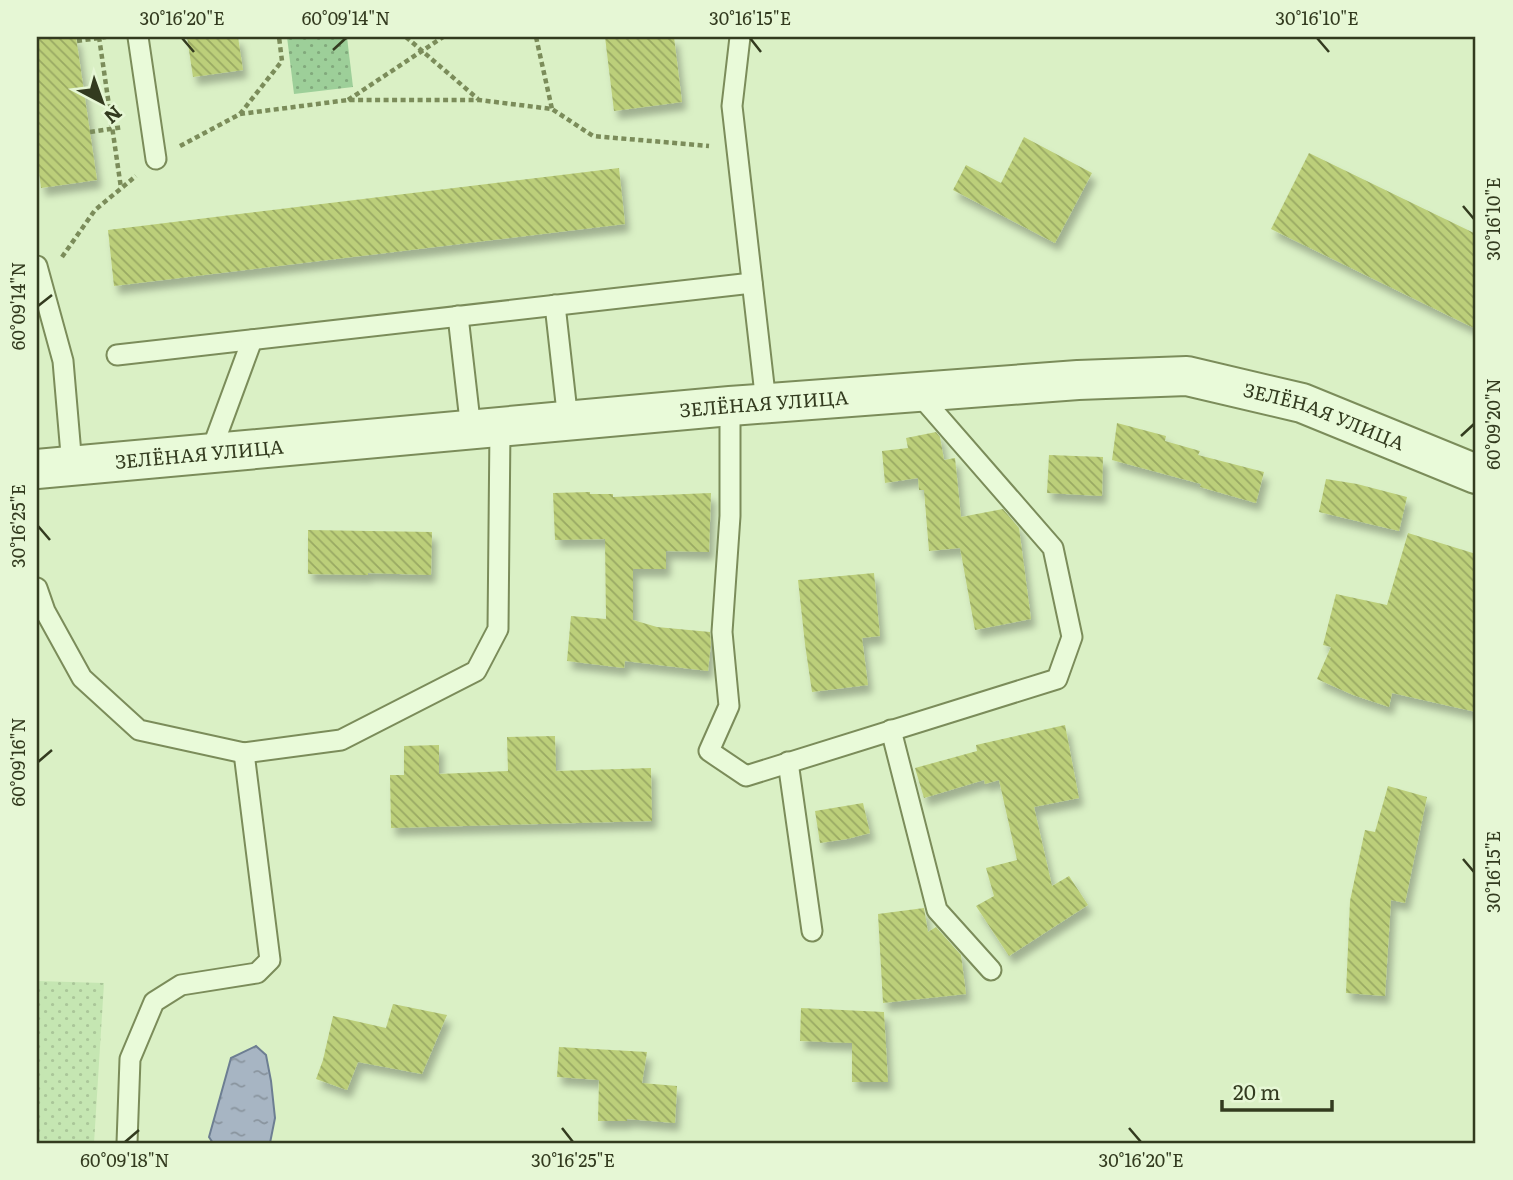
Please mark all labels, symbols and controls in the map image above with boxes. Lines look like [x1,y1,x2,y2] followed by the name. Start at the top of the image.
[139,4,225,31] text: 30°16'20"E
[302,4,390,31] text: 60°09'14"N
[709,4,791,31] text: 30°16'15"E
[1275,4,1359,31] text: 30°16'10"E
[66,66,136,136] north arrow
[99,100,129,131] text: N
[1479,177,1506,261] text: 30°16'10"E
[4,262,31,350] text: 60°09'14"N
[1241,375,1409,456] street label: ЗЕЛЁНАЯ УЛИЦА
[1479,378,1506,470] text: 60°09'20"N
[678,382,849,424] street label: ЗЕЛЁНАЯ УЛИЦА
[114,432,285,475] street label: ЗЕЛЁНАЯ УЛИЦА
[4,484,31,568] text: 30°16'25"E
[4,717,31,807] text: 60°09'16"N
[1479,831,1506,913] text: 30°16'15"E
[1222,1068,1333,1112] scale bar
[1233,1075,1280,1106] text: 20 m
[80,1146,170,1173] text: 60°09'18"N
[531,1146,615,1173] text: 30°16'25"E
[1098,1146,1184,1173] text: 30°16'20"E

